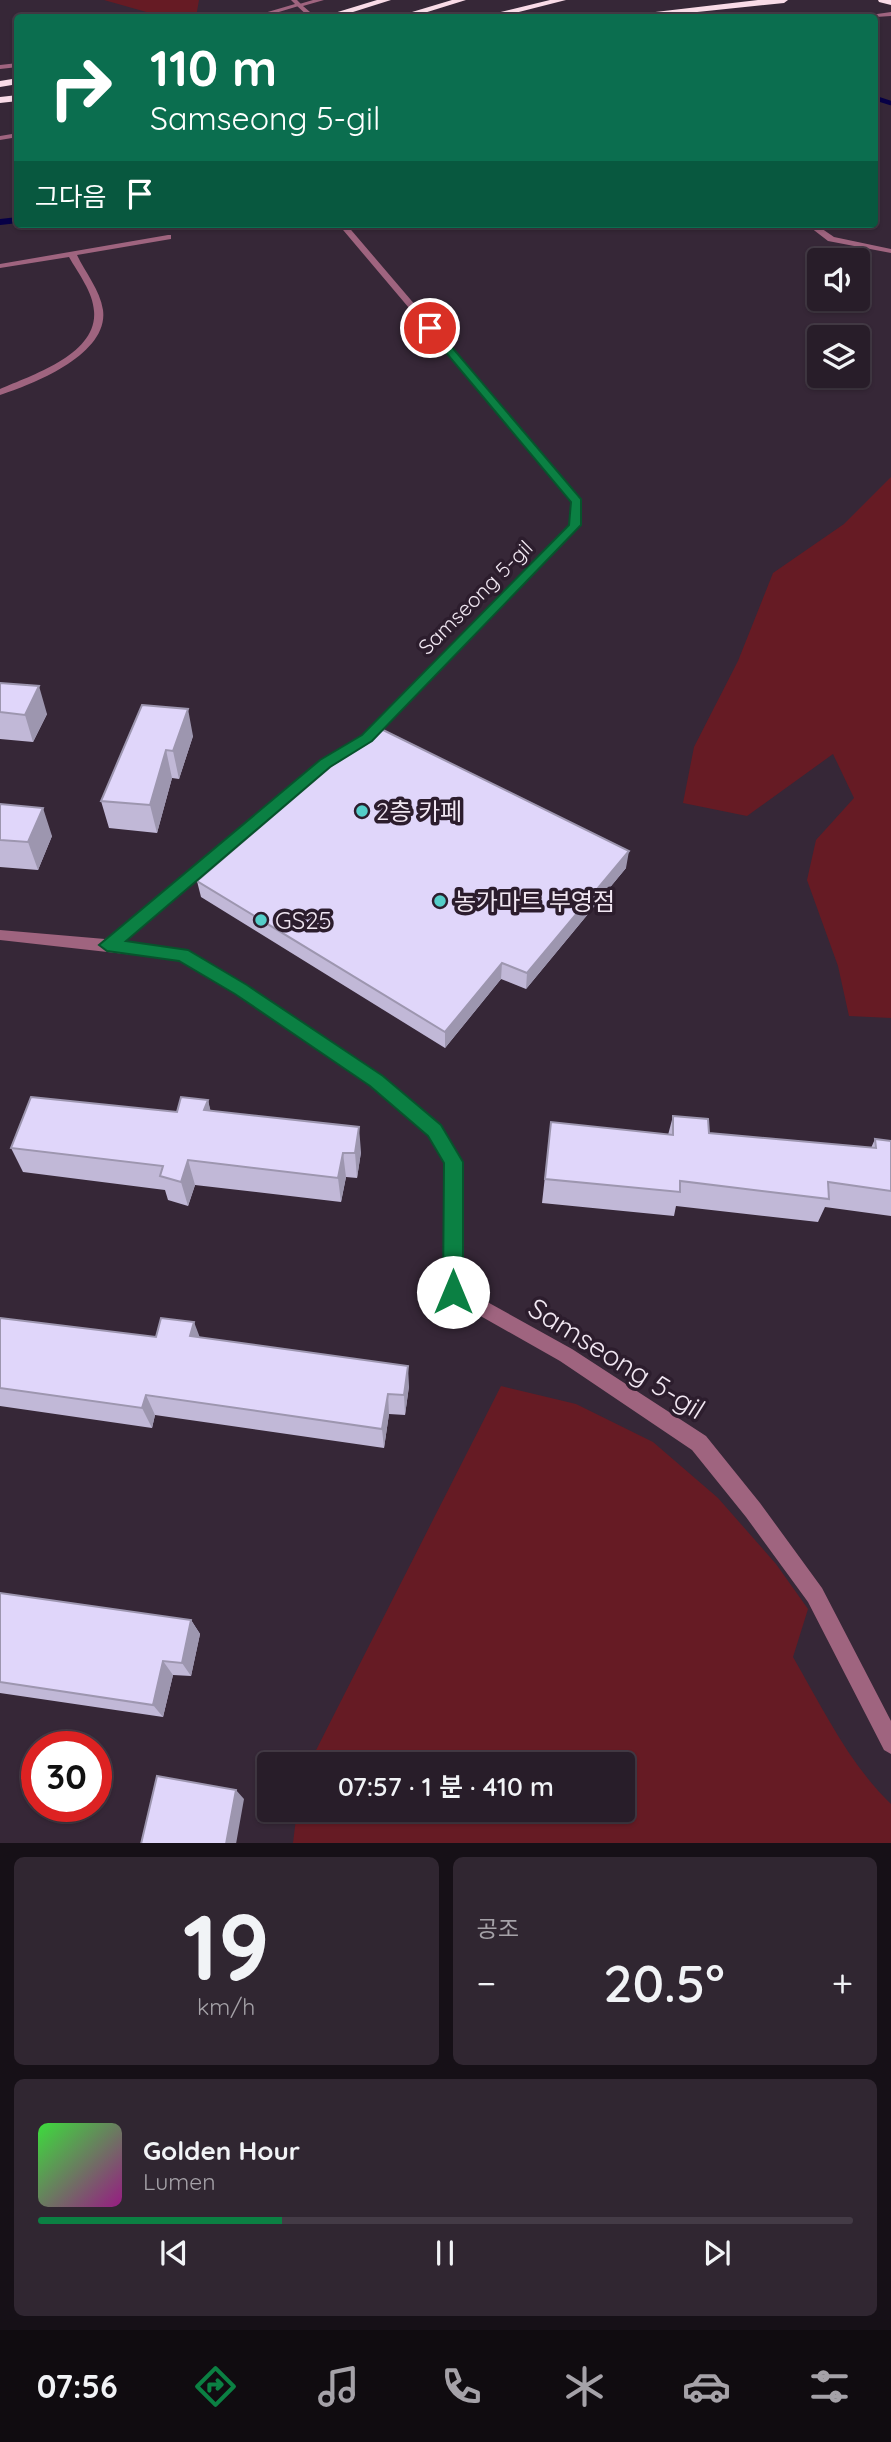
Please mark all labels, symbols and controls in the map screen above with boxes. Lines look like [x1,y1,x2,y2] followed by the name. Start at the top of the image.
[150,37,277,98] text: 110 m
[35,42,126,133] icon: right
[150,98,380,138] text: Samseong 5-gil
[121,175,159,213] icon: arrive
[35,180,107,213] text: 그다음
[807,248,870,388] map controls
[807,248,870,311] button: sound
[400,298,460,358] pin
[411,309,449,347] icon: arrive
[807,325,870,388] button: layers
[412,534,538,660] street label: Samseong 5-gil
[376,796,462,826] place label: 2층 카페
[354,803,370,819] marker: 2층 카페
[454,886,615,916] place label: 농가마트 부영점
[432,893,448,909] marker: 농가마트 부영점
[275,905,332,935] place label: GS25
[253,912,269,928] marker: GS25
[416,1255,490,1329] position arrow
[522,1290,712,1426] street label: Samseong 5-gil
[21,1731,112,1822] speed limit sign: 30
[338,1770,554,1803] text: 07:57 · 1 분 · 410 m
[183,1889,270,2003] text: 19
[477,1914,519,1943] text: 공조
[603,1950,725,2015] text: 20.5°
[477,1959,496,2007] text: −
[832,1959,853,2007] text: +
[197,1992,255,2021] text: km/h
[143,2134,300,2167] text: Golden Hour
[143,2167,216,2196] text: Lumen
[155,2234,193,2272] icon: previous
[426,2234,464,2272] icon: pause
[698,2234,736,2272] icon: next
[191,2362,240,2411] icon: directions
[314,2362,363,2411] icon: music
[437,2362,486,2411] icon: phone
[560,2362,609,2411] icon: climate
[682,2362,731,2411] icon: car
[805,2362,854,2411] icon: filters
[37,2366,118,2406] text: 07:56

